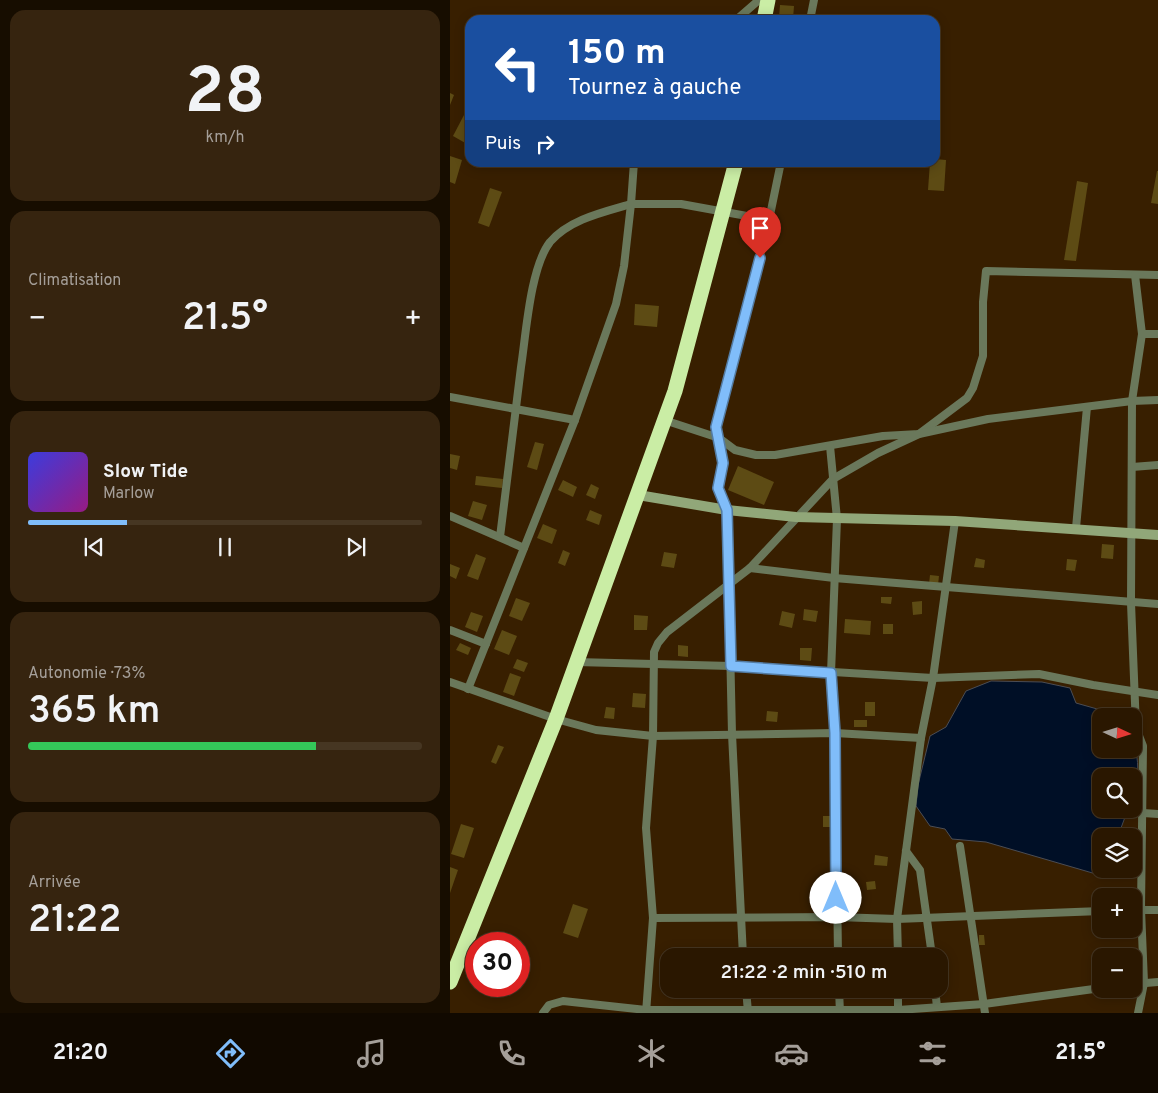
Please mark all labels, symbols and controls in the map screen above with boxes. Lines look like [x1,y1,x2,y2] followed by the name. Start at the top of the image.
[568,32,666,76] text: 150 m
[485,35,550,100] icon: left
[185,54,265,136] text: 28
[568,75,741,102] text: Tournez à gauche
[206,128,244,148] text: km/h
[531,130,559,158] icon: right
[485,132,521,156] text: Puis
[739,207,781,258] pin
[746,214,774,242] icon: arrive
[28,271,121,291] text: Climatisation
[182,295,268,344] text: 21.5°
[28,302,46,338] text: −
[404,302,422,338] text: +
[103,460,188,484] text: Slow Tide
[103,484,155,504] text: Marlow
[80,533,108,561] icon: previous
[211,533,239,561] icon: pause
[342,533,370,561] icon: next
[28,664,145,684] text: Autonomie · 73%
[28,688,161,737] text: 365 km
[1092,708,1142,758] north arrow
[1092,708,1142,998] map controls
[1092,768,1142,818] button: search
[1092,828,1142,878] button: layers
[809,871,861,923] position arrow
[28,873,81,893] text: Arrivée
[1092,888,1142,938] button: +
[28,897,122,946] text: 21:22
[465,932,530,997] speed limit sign: 30
[1092,948,1142,998] button: −
[721,961,887,985] text: 21:22 · 2 min · 510 m
[213,1036,248,1071] icon: directions
[354,1036,389,1071] icon: music
[494,1036,529,1071] icon: phone
[634,1036,669,1071] icon: climate
[774,1036,809,1071] icon: car
[915,1036,950,1071] icon: filters
[53,1040,108,1067] text: 21:20
[1055,1040,1105,1067] text: 21.5°

